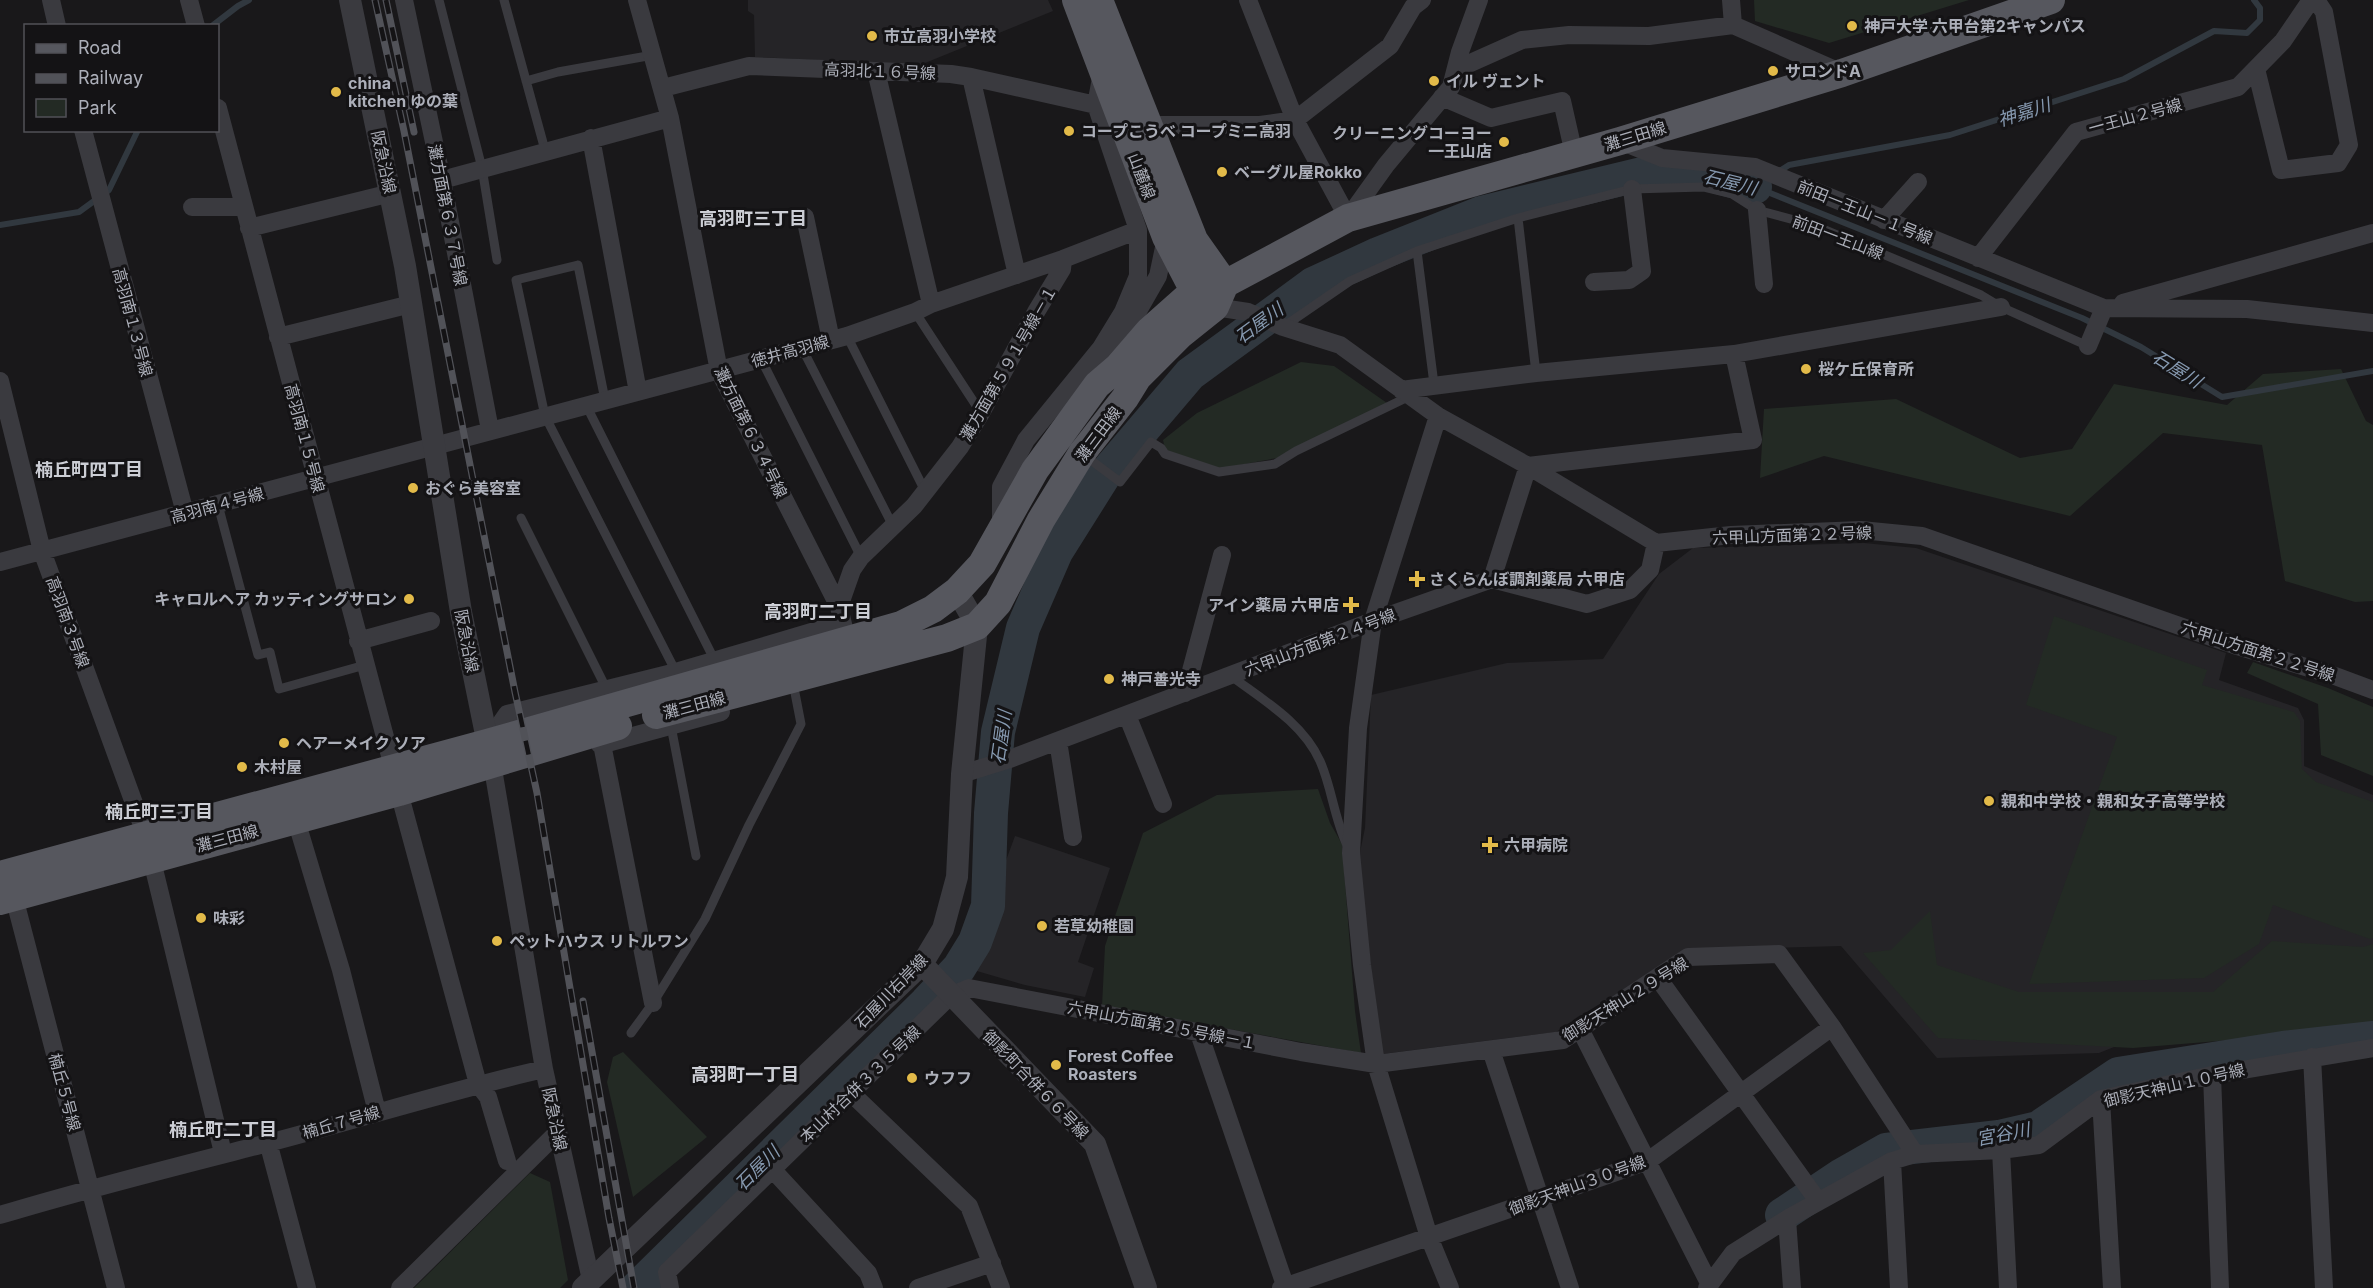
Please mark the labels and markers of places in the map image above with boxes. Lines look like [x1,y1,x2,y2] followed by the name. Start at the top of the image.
[1864,16,2086,36] place label: 神戸大学 六甲台第2キャンパス
[1845,19,1859,33] marker: 神戸大学 六甲台第2キャンパス
[884,26,996,46] place label: 市立高羽小学校
[865,29,879,43] marker: 市立高羽小学校
[1785,61,1861,81] place label: サロンドA
[1766,64,1780,78] marker: サロンドA
[1446,71,1546,91] place label: イル ヴェント
[348,73,458,111] place label: china kitchen ゆの葉
[1427,74,1441,88] marker: イル ヴェント
[329,85,343,99] marker: china kitchen ゆの葉
[1081,121,1291,141] place label: コープこうべ コープミニ高羽
[1332,123,1492,161] place label: クリーニングコーヨー 一王山店
[1062,124,1076,138] marker: コープこうべ コープミニ高羽
[1497,135,1511,149] marker: クリーニングコーヨー 一王山店
[1234,162,1362,182] place label: ベーグル屋Rokko
[1215,165,1229,179] marker: ベーグル屋Rokko
[1818,359,1914,379] place label: 桜ケ丘保育所
[1799,362,1813,376] marker: 桜ケ丘保育所
[425,478,521,498] place label: おぐら美容室
[406,481,420,495] marker: おぐら美容室
[1429,569,1625,589] place label: さくらんぼ調剤薬局 六甲店
[1410,572,1424,586] marker: さくらんぼ調剤薬局 六甲店
[154,589,397,609] place label: キャロルヘア カッティングサロン
[402,592,416,606] marker: キャロルヘア カッティングサロン
[1208,595,1339,615] place label: アイン薬局 六甲店
[1344,598,1358,612] marker: アイン薬局 六甲店
[1121,669,1201,689] place label: 神戸善光寺
[1102,672,1116,686] marker: 神戸善光寺
[296,733,426,753] place label: ヘアーメイク ソア
[277,736,291,750] marker: ヘアーメイク ソア
[254,757,302,777] place label: 木村屋
[235,760,249,774] marker: 木村屋
[2001,791,2225,811] place label: 親和中学校・親和女子高等学校
[1982,794,1996,808] marker: 親和中学校・親和女子高等学校
[1504,835,1568,855] place label: 六甲病院
[1481,836,1499,854] marker: 六甲病院
[213,908,245,928] place label: 味彩
[194,911,208,925] marker: 味彩
[1054,916,1134,936] place label: 若草幼稚園
[1035,919,1049,933] marker: 若草幼稚園
[509,931,689,951] place label: ペットハウス リトルワン
[490,934,504,948] marker: ペットハウス リトルワン
[1068,1046,1173,1084] place label: Forest Coffee Roasters
[1049,1058,1063,1072] marker: Forest Coffee Roasters
[924,1068,972,1088] place label: ウフフ
[905,1071,919,1085] marker: ウフフ

